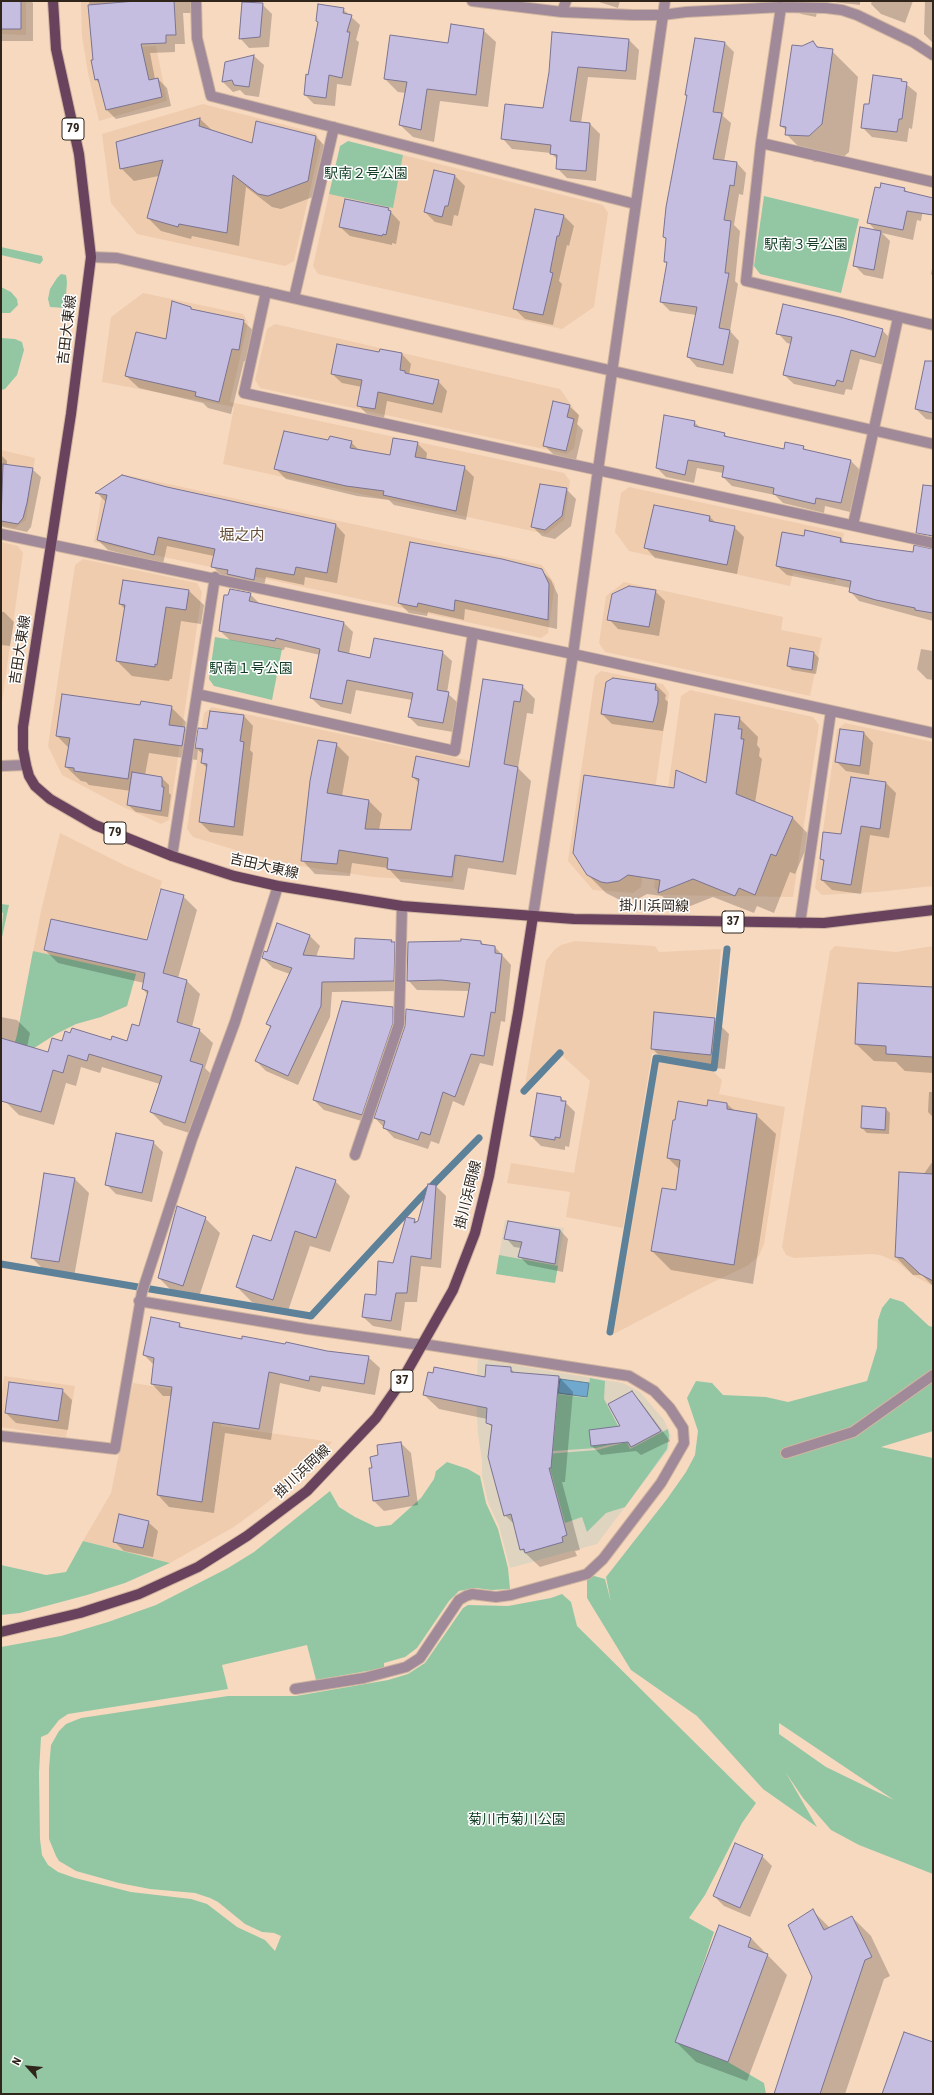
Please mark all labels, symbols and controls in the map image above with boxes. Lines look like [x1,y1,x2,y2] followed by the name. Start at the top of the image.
[62,118,84,140] road number: 79
[324,166,408,182] park label: 駅南２号公園
[764,237,848,253] park label: 駅南３号公園
[55,294,81,366] street label: 吉田大東線
[220,527,264,545] district label: 堀之内
[7,614,35,686] street label: 吉田大東線
[209,661,293,677] park label: 駅南１号公園
[104,822,126,844] road number: 79
[228,851,300,883] street label: 吉田大東線
[619,898,689,916] street label: 掛川浜岡線
[722,911,744,933] road number: 37
[452,1159,486,1231] street label: 掛川浜岡線
[391,1370,413,1392] road number: 37
[272,1442,334,1502] street label: 掛川浜岡線
[468,1812,566,1828] park label: 菊川市菊川公園
[8,2047,48,2087] north arrow
[10,2055,24,2067] text: N

